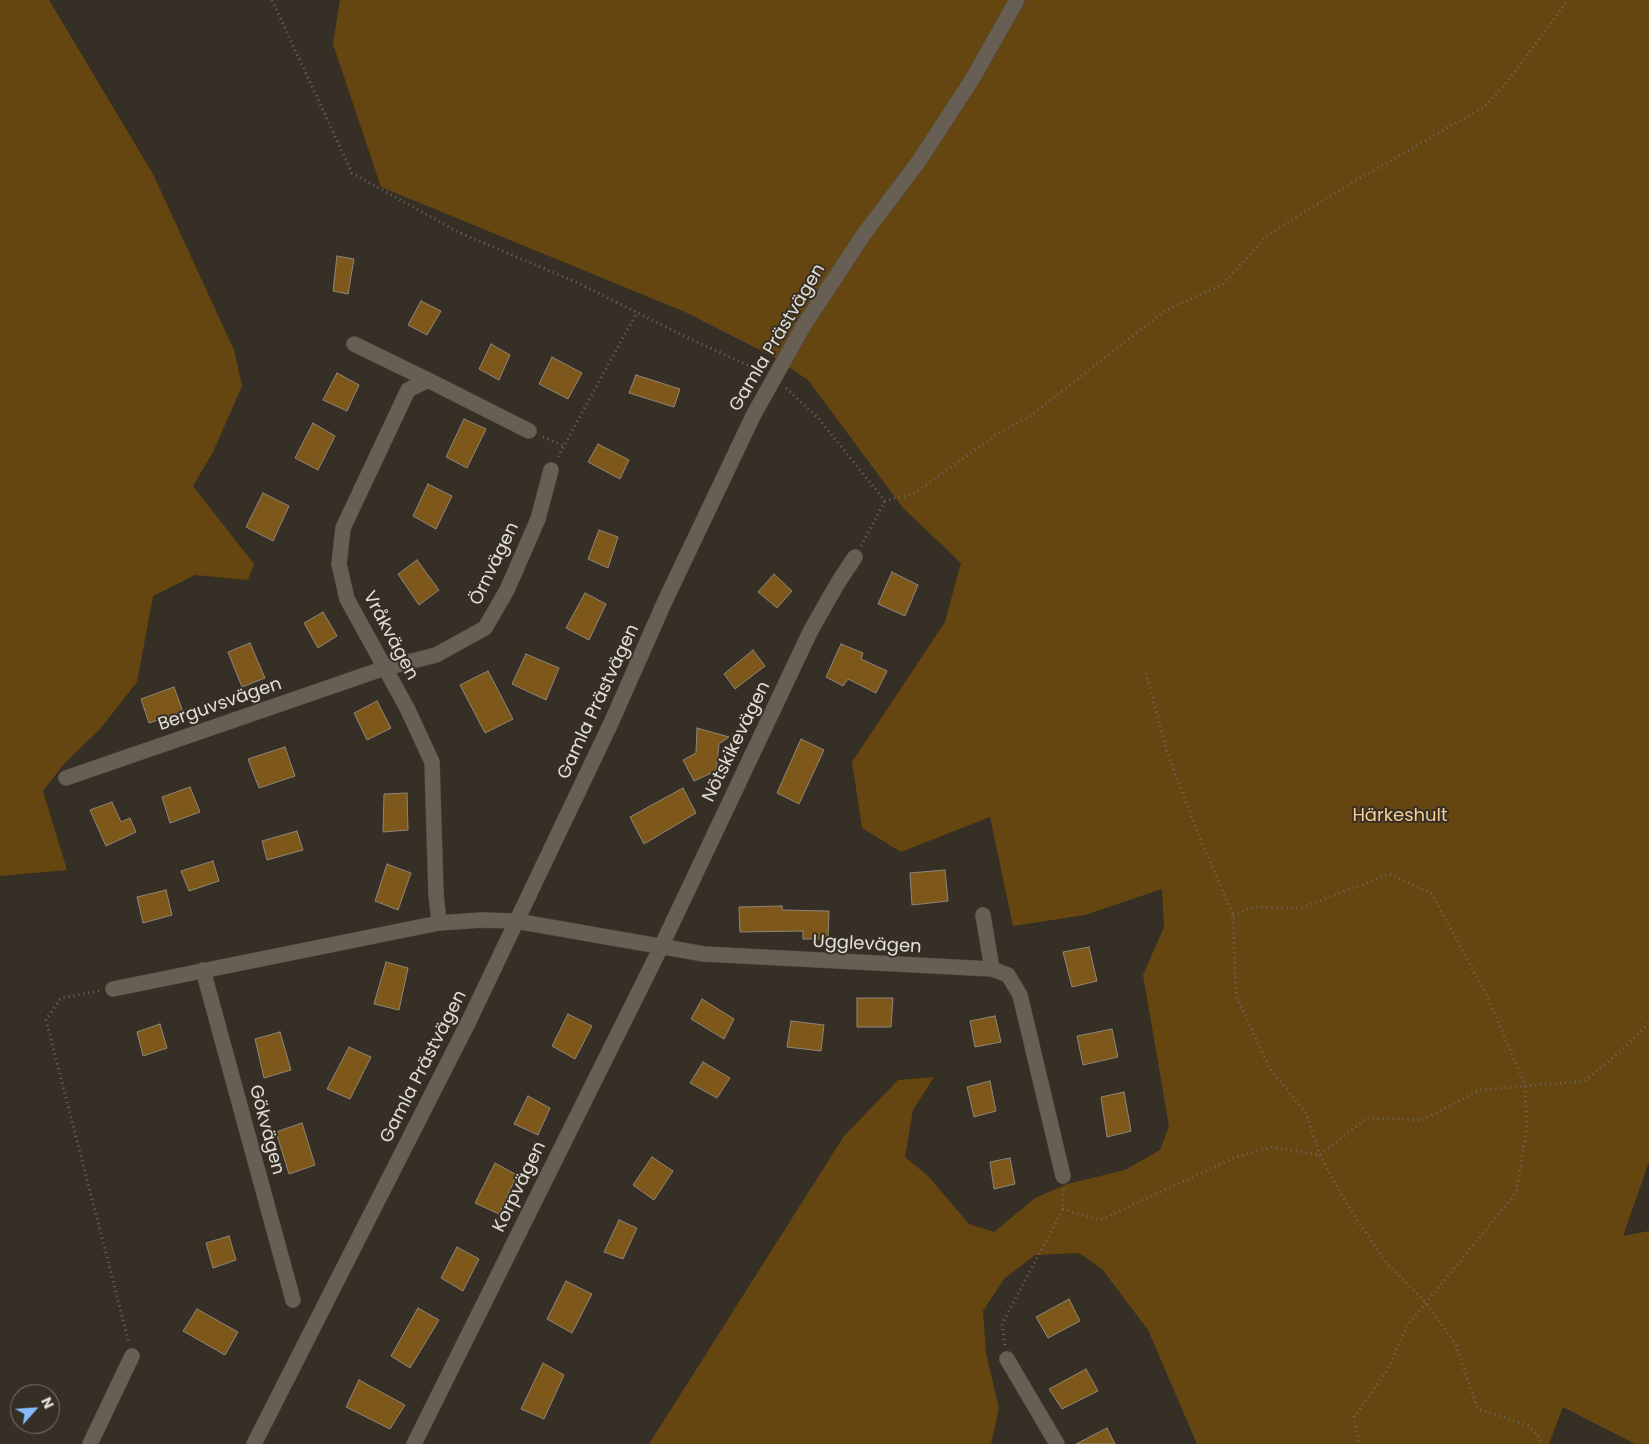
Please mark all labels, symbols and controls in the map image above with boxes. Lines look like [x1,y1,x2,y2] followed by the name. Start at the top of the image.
[725,260,831,416] street label: Gamla Prästvägen
[466,519,524,609] street label: Örnvägen
[358,588,422,684] street label: Vråkvägen
[554,621,644,783] street label: Gamla Prästvägen
[155,674,285,736] street label: Berguvsvägen
[698,678,776,806] street label: Nötskikevägen
[1352,805,1448,827] park label: Härkeshult
[812,931,922,959] street label: Ugglevägen
[376,987,472,1147] street label: Gamla Prästvägen
[244,1083,288,1177] street label: Gökvägen
[489,1138,551,1236] street label: Korpvägen
[10,1384,60,1434] north arrow
[36,1394,59,1412] text: N

